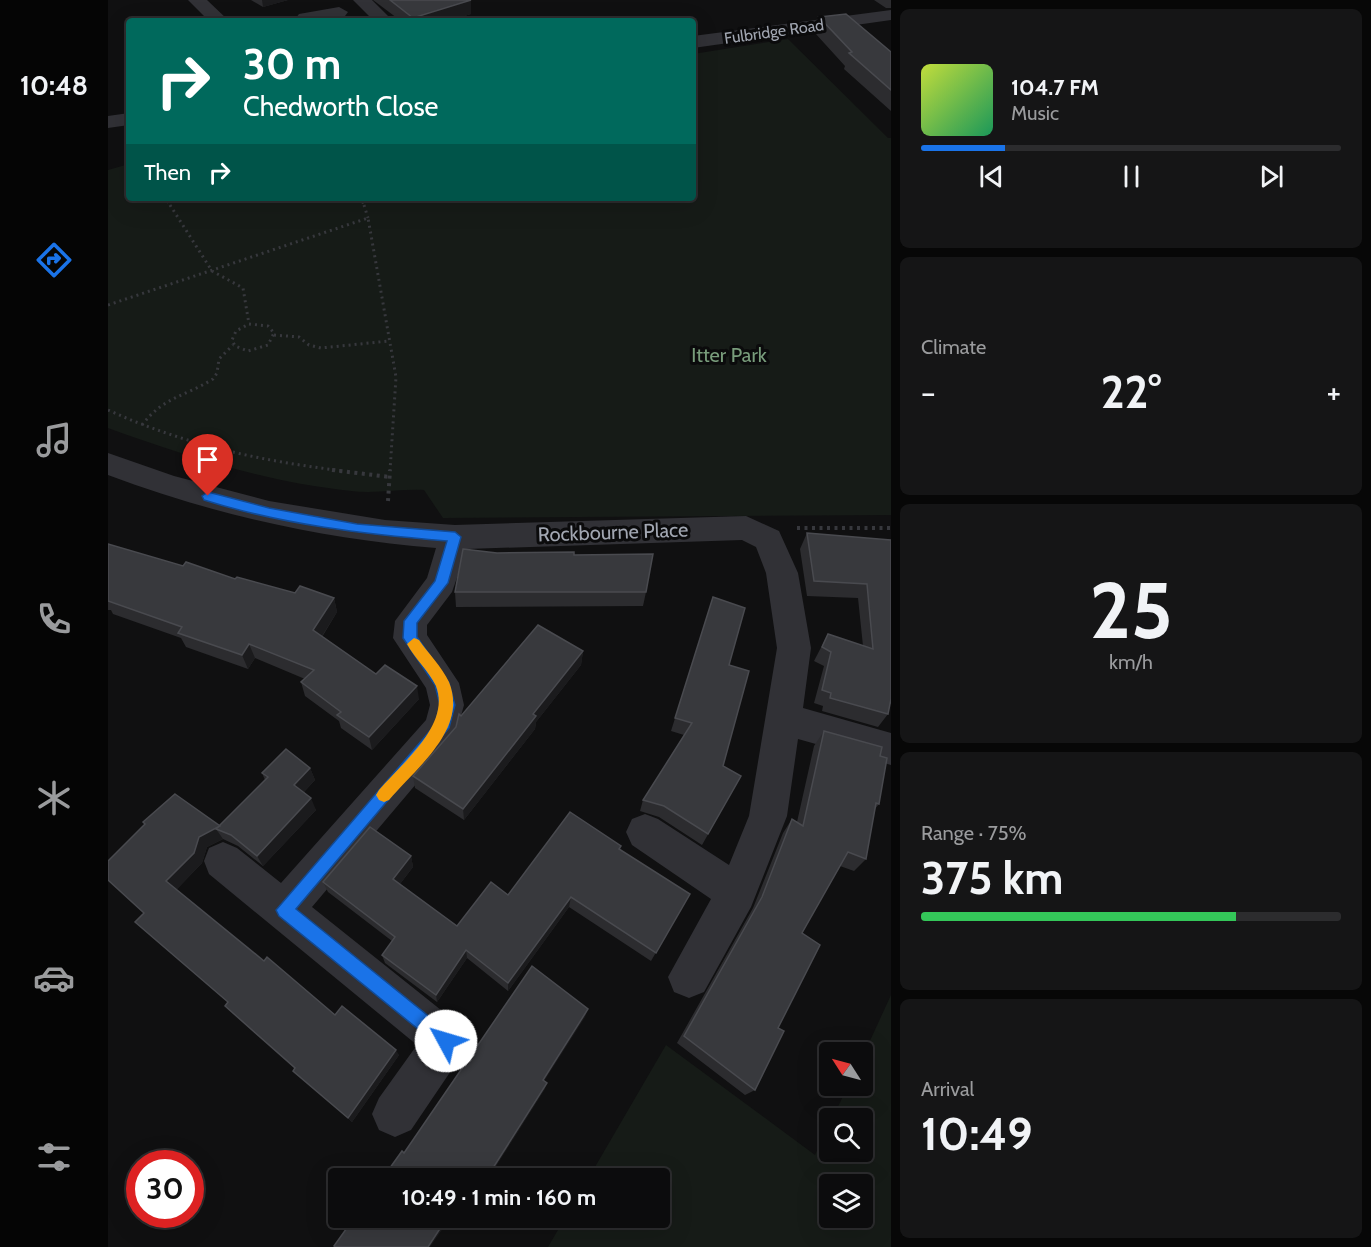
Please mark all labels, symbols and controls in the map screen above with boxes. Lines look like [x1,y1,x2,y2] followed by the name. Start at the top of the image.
[723,15,825,48] street label: Fulbridge Road
[243,38,341,90] text: 30 m
[144,42,222,120] icon: right
[20,69,88,102] text: 10:48
[1011,74,1099,101] text: 104.7 FM
[243,90,438,123] text: Chedworth Close
[1011,101,1059,125] text: Music
[203,156,236,189] icon: right
[144,159,191,186] text: Then
[975,160,1008,193] icon: previous
[1115,160,1148,193] icon: pause
[1255,160,1288,193] icon: next
[33,239,75,281] icon: directions
[921,335,986,359] text: Climate
[691,343,767,367] park label: Itter Park
[1101,365,1161,419] text: 22°
[921,372,936,412] text: −
[1326,372,1341,412] text: +
[33,419,75,461] icon: music
[182,434,233,496] pin
[191,443,224,476] icon: arrive
[537,517,689,547] street label: Rockbourne Place
[1089,563,1173,658] text: 25
[33,598,75,640] icon: phone
[1109,650,1153,674] text: km/h
[33,777,75,819] icon: climate
[921,821,1027,845] text: Range · 75%
[921,851,1063,905] text: 375 km
[33,957,75,999] icon: car
[414,1009,478,1073] position arrow
[819,1042,873,1096] north arrow
[819,1042,873,1228] map controls
[921,1077,974,1101] text: Arrival
[921,1107,1033,1161] text: 10:49
[819,1108,873,1162] button: search
[33,1136,75,1178] icon: filters
[126,1150,204,1228] speed limit sign: 30
[819,1174,873,1228] button: layers
[402,1184,596,1211] text: 10:49 · 1 min · 160 m

